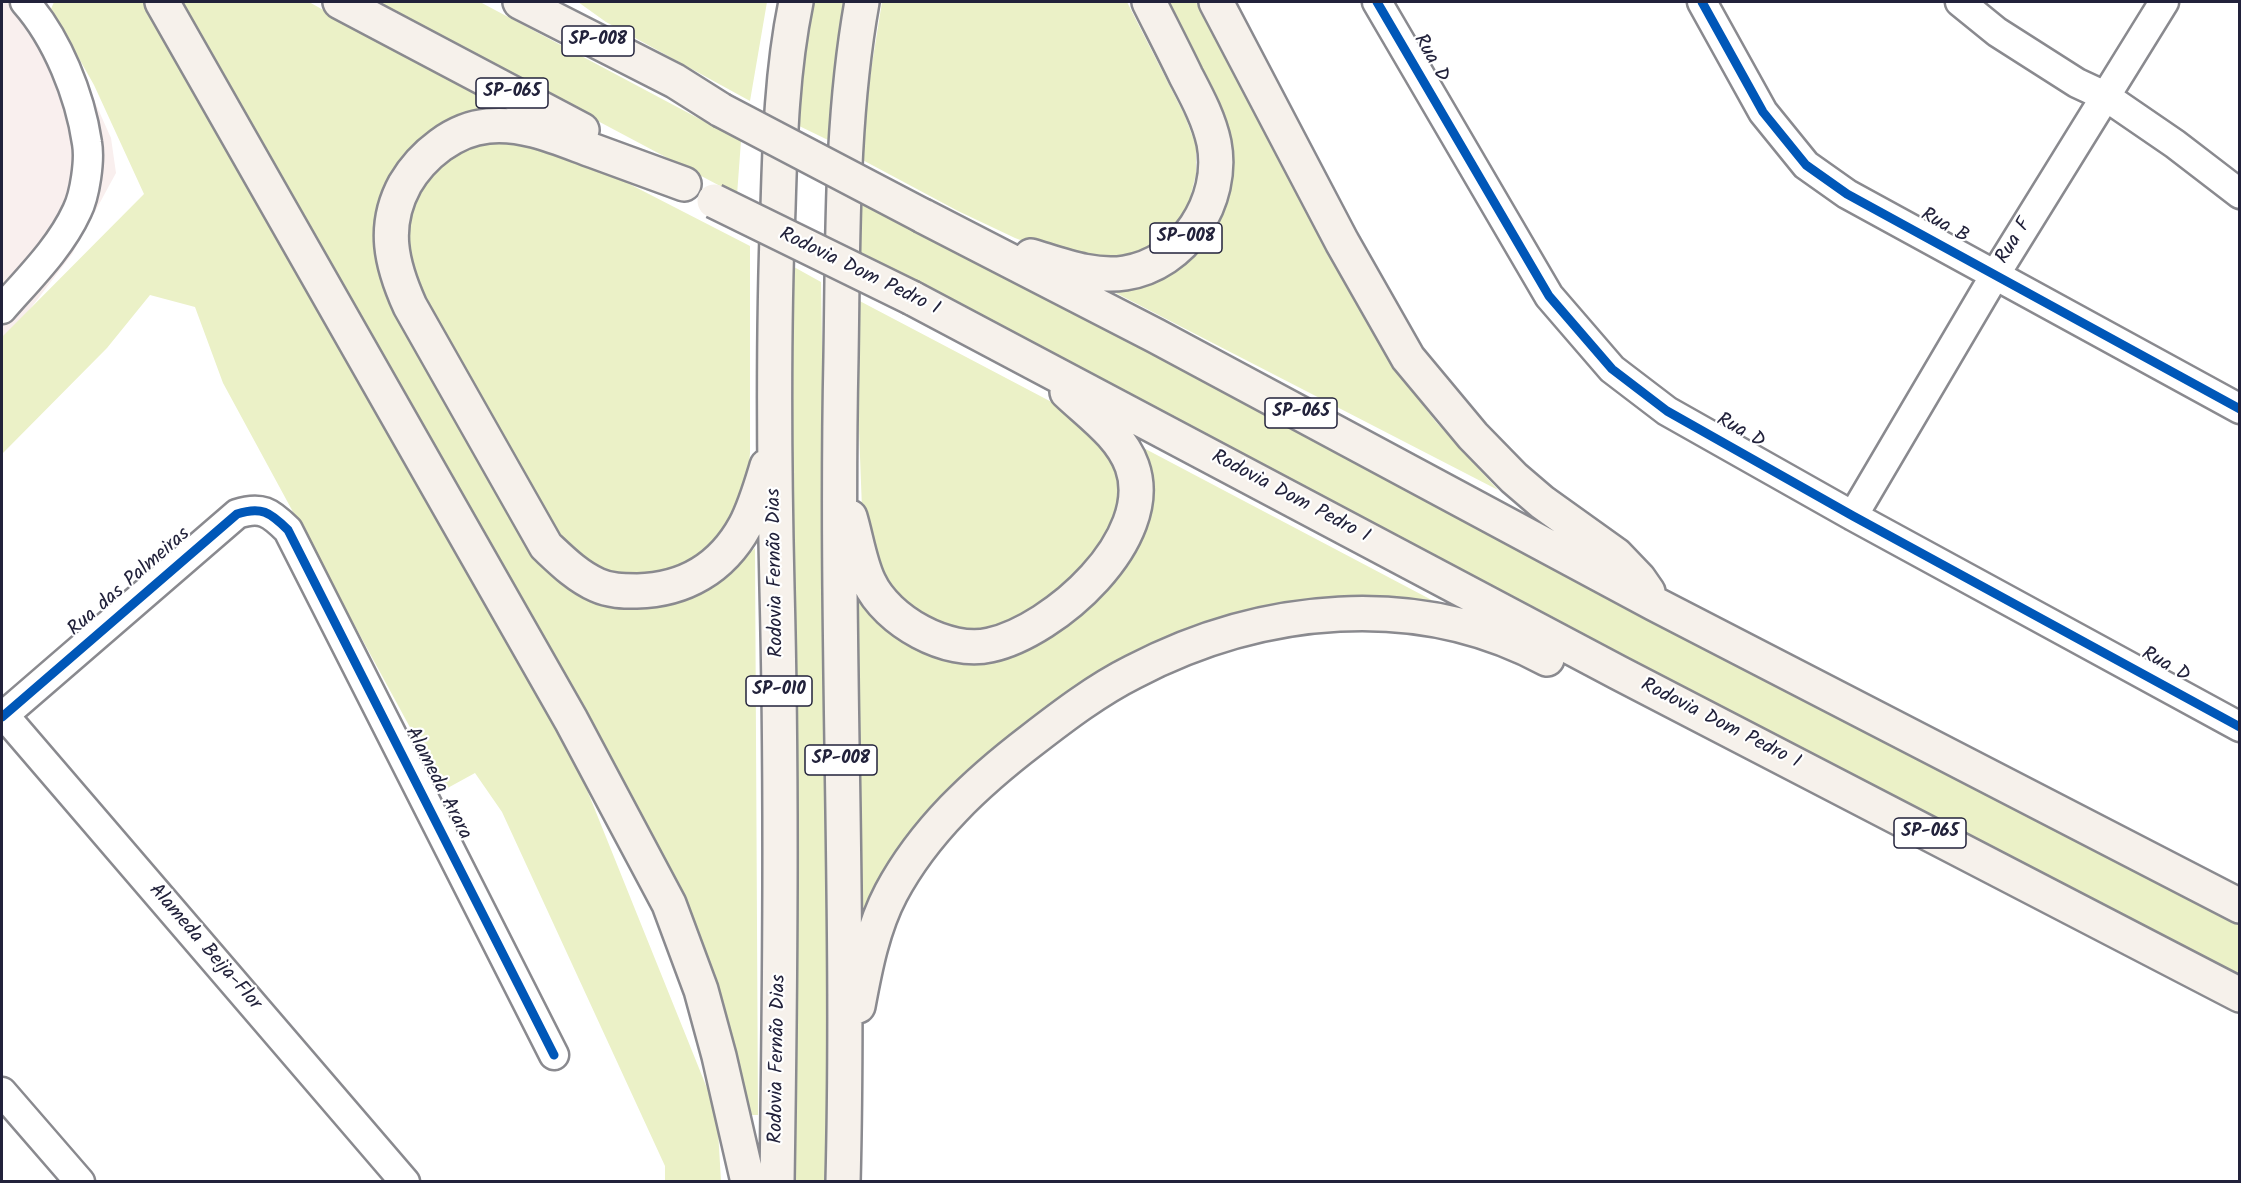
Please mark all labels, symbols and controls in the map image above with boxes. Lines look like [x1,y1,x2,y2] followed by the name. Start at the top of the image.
[562,26,634,56] road number: SP-008
[1407,31,1453,87] street label: Rua D
[476,78,548,108] road number: SP-065
[1916,204,1972,250] street label: Rua B
[1992,215,2038,269] street label: Rua F
[1150,223,1222,253] road number: SP-008
[775,224,943,322] street label: Rodovia Dom Pedro I
[1265,398,1337,428] road number: SP-065
[1712,409,1768,455] street label: Rua D
[1207,446,1373,550] street label: Rodovia Dom Pedro I
[764,488,790,658] street label: Rodovia Fernão Dias
[64,523,196,643] street label: Rua das Palmeiras
[2137,643,2193,689] street label: Rua D
[1636,674,1804,776] street label: Rodovia Dom Pedro I
[746,676,812,706] road number: SP-010
[398,724,476,844] street label: Alameda Arara
[805,745,877,775] road number: SP-008
[1894,818,1966,848] road number: SP-065
[142,880,266,1016] street label: Alameda Beija-Flor
[766,974,792,1144] street label: Rodovia Fernão Dias

